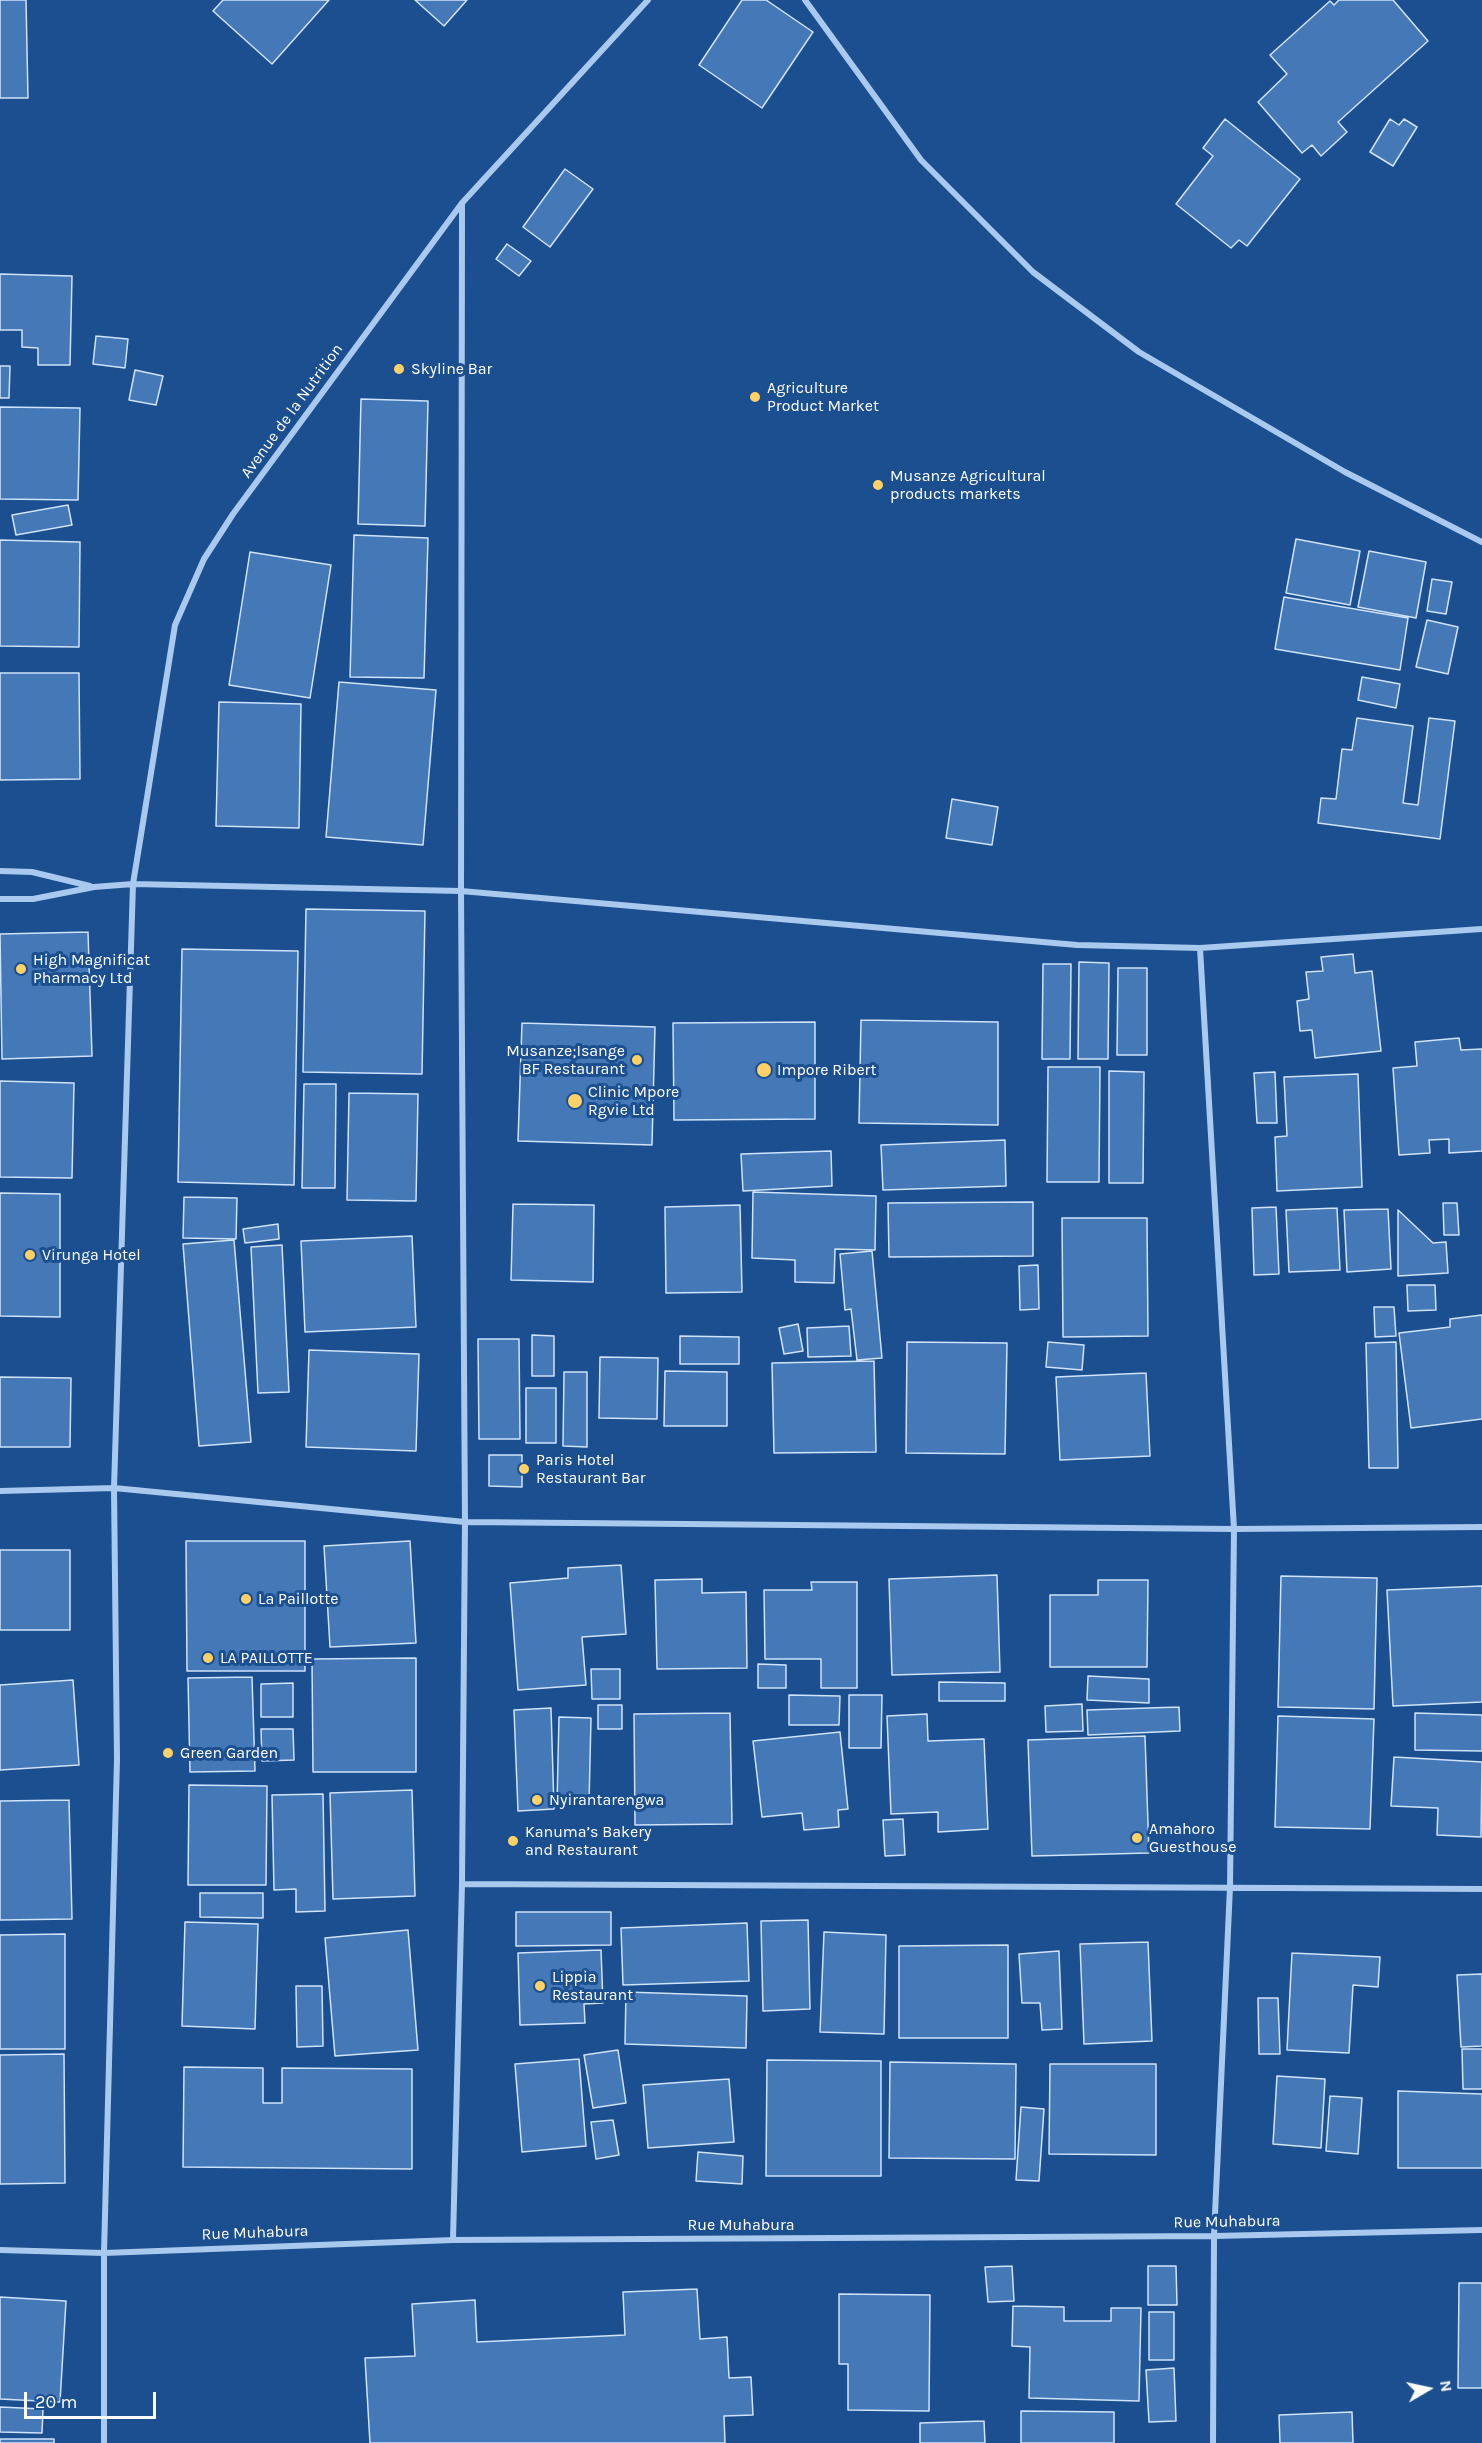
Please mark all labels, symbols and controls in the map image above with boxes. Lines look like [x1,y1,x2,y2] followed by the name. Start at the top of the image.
[237,340,347,482] street label: Avenue de la Nutrition
[411,359,492,379] place label: Skyline Bar
[392,362,406,376] marker: Skyline Bar
[767,378,879,416] place label: Agriculture Product Market
[748,390,762,404] marker: Agriculture Product Market
[890,466,1046,504] place label: Musanze Agricultural products markets
[871,478,885,492] marker: Musanze Agricultural products markets
[33,950,150,988] place label: High Magnificat Pharmacy Ltd
[14,962,28,976] marker: High Magnificat Pharmacy Ltd
[506,1041,625,1079] place label: Musanze;Isange BF Restaurant
[630,1053,644,1067] marker: Musanze;Isange BF Restaurant
[777,1060,876,1080] place label: Impore Ribert
[755,1061,773,1079] marker: Impore Ribert
[588,1082,679,1120] place label: Clinic Mpore Rgvie Ltd
[566,1092,584,1110] marker: Clinic Mpore Rgvie Ltd
[42,1245,141,1265] place label: Virunga Hotel
[23,1248,37,1262] marker: Virunga Hotel
[536,1450,646,1488] place label: Paris Hotel Restaurant Bar
[517,1462,531,1476] marker: Paris Hotel Restaurant Bar
[258,1589,338,1609] place label: La Paillotte
[239,1592,253,1606] marker: La Paillotte
[220,1648,313,1668] place label: LA PAILLOTTE
[201,1651,215,1665] marker: LA PAILLOTTE
[180,1743,278,1763] place label: Green Garden
[161,1746,175,1760] marker: Green Garden
[549,1790,664,1810] place label: Nyirantarengwa
[530,1793,544,1807] marker: Nyirantarengwa
[1149,1819,1236,1857] place label: Amahoro Guesthouse
[525,1822,651,1860] place label: Kanuma’s Bakery and Restaurant
[1130,1831,1144,1845] marker: Amahoro Guesthouse
[506,1834,520,1848] marker: Kanuma’s Bakery and Restaurant
[552,1967,633,2005] place label: Lippia Restaurant
[533,1979,547,1993] marker: Lippia Restaurant
[1173,2211,1281,2233] street label: Rue Muhabura
[688,2215,794,2235] street label: Rue Muhabura
[201,2222,309,2244] street label: Rue Muhabura
[1398,2359,1458,2419] north arrow
[1436,2379,1457,2393] text: N
[27,2380,159,2418] scale bar
[35,2391,77,2413] text: 20 m

